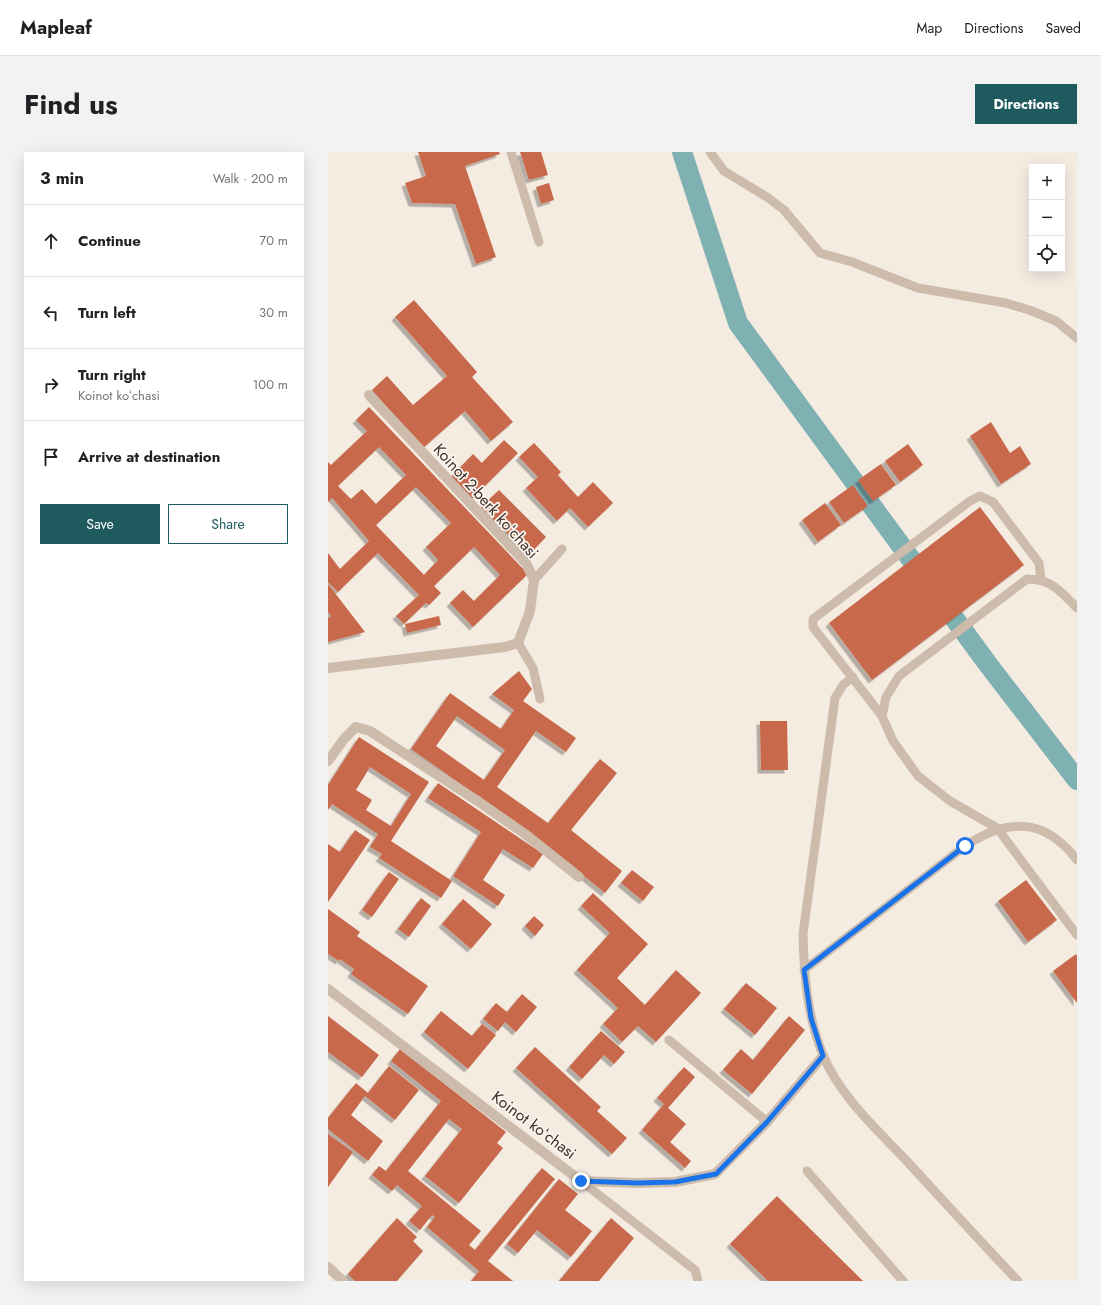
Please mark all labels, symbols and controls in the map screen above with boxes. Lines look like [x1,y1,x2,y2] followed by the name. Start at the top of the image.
[20,14,92,41] text: Mapleaf
[916,18,942,38] text: Map
[964,18,1024,38] text: Directions
[1046,18,1081,38] text: Saved
[24,84,118,125] text: Find us
[975,84,1077,124] button: Directions
[1029,164,1065,272] map controls
[1029,164,1065,200] button: +
[40,166,84,190] text: 3 min
[213,169,288,188] text: Walk · 200 m
[1029,200,1065,236] button: −
[40,230,62,252] icon: ahead
[78,230,141,252] text: Continue
[259,231,288,250] text: 70 m
[1029,236,1065,272] button: locate
[40,302,62,324] icon: left
[78,302,136,324] text: Turn left
[259,303,288,322] text: 30 m
[78,364,146,386] text: Turn right
[40,374,62,396] icon: right
[253,375,288,394] text: 100 m
[78,386,160,405] text: Koinot koʻchasi
[428,438,544,564] street label: Koinot 2-berk koʻchasi
[40,446,62,468] icon: arrive
[78,446,220,468] text: Arrive at destination
[40,504,160,544] button: Save
[168,504,288,544] button: Share
[956,837,974,855] route start
[487,1086,581,1164] street label: Koinot koʻchasi
[572,1172,590,1190] route end

